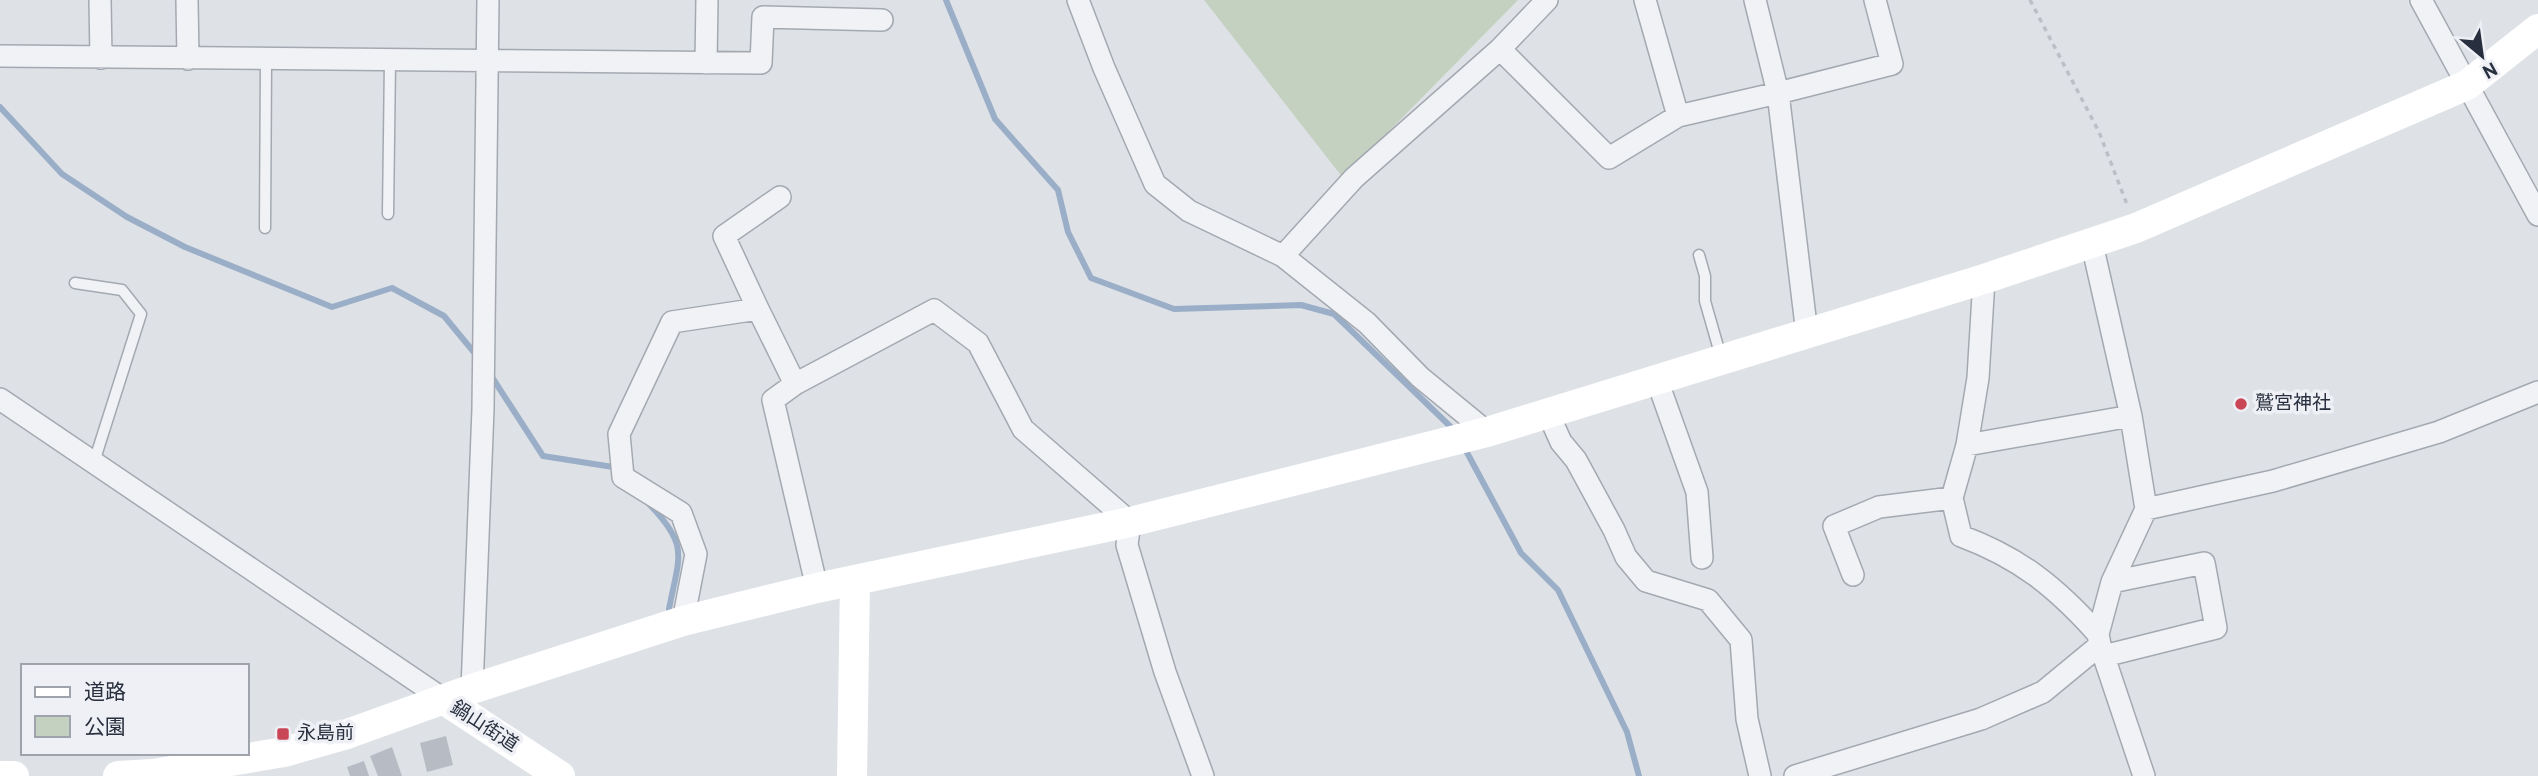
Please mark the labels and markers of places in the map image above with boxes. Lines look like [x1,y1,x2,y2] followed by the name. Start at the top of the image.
[2255,392,2331,416] place label: 鷲宮神社
[2233,396,2249,412] marker: 鷲宮神社
[297,722,354,746] place label: 永島前
[275,726,291,742] marker: 永島前

